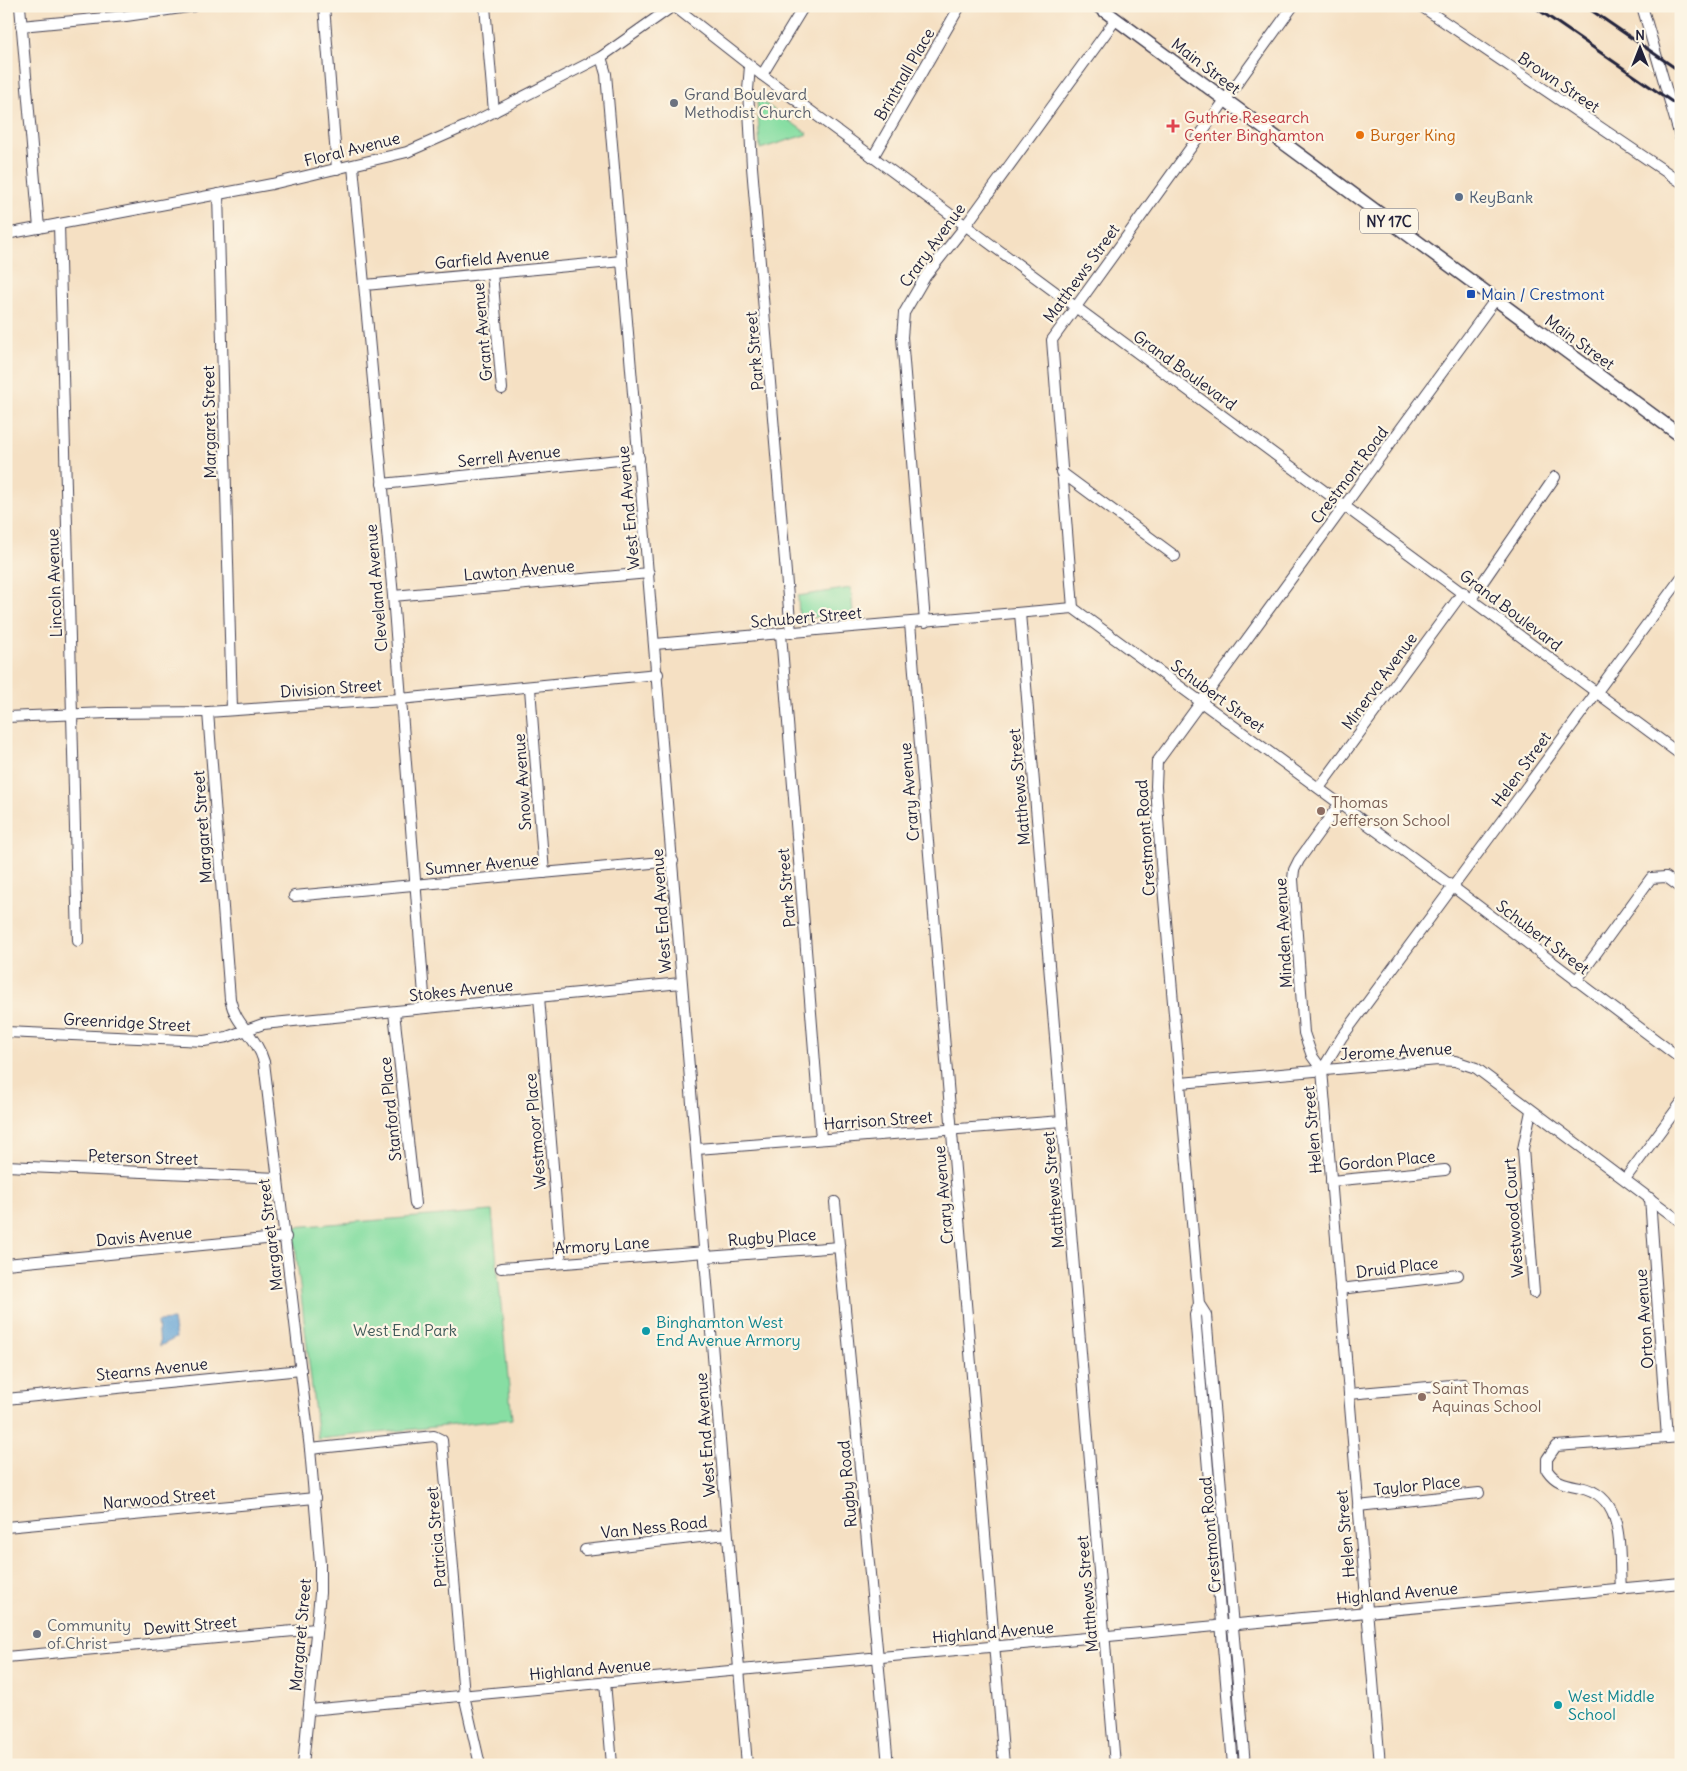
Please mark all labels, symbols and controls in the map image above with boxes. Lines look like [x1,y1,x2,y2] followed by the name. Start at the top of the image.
[1614,22,1664,72] north arrow
[870,24,938,124] street label: Brintnall Place
[1635,26,1645,44] text: N
[1167,34,1245,99] street label: Main Street
[1514,47,1604,117] street label: Brown Street
[684,84,811,122] place label: Grand Boulevard Methodist Church
[668,97,680,109] marker: Grand Boulevard Methodist Church
[1184,107,1324,145] place label: Guthrie Research Center Binghamton
[1166,119,1180,133] marker: Guthrie Research Center Binghamton
[1370,125,1456,145] place label: Burger King
[302,127,402,171] street label: Floral Avenue
[1354,129,1366,141] marker: Burger King
[1469,187,1533,207] place label: KeyBank
[1453,191,1465,203] marker: KeyBank
[895,199,969,291] street label: Crary Avenue
[1360,208,1418,234] road number: NY 17C
[1039,219,1124,326] street label: Matthews Street
[434,243,550,273] street label: Garfield Avenue
[468,282,496,382] street label: Grant Avenue
[1481,284,1605,304] place label: Main / Crestmont
[1465,288,1477,300] marker: Main / Crestmont
[741,310,767,392] street label: Park Street
[1541,310,1619,374] street label: Main Street
[1129,326,1241,414] street label: Grand Boulevard
[198,365,220,479] street label: Margaret Street
[1306,422,1392,528] street label: Crestmont Road
[457,441,561,471] street label: Serrell Avenue
[613,445,643,571] street label: West End Avenue
[360,523,392,653] street label: Cleveland Avenue
[42,528,66,638] street label: Lincoln Avenue
[463,555,575,585] street label: Lawton Avenue
[1456,565,1566,655] street label: Grand Boulevard
[750,602,863,632] street label: Schubert Street
[1337,629,1421,733] street label: Minerva Avenue
[1167,655,1269,737] street label: Schubert Street
[279,674,383,702] street label: Division Street
[1004,727,1034,846] street label: Matthews Street
[1487,727,1555,810] street label: Helen Street
[509,733,535,831] street label: Snow Avenue
[895,742,923,842] street label: Crary Avenue
[188,769,216,884] street label: Margaret Street
[1131,779,1159,897] street label: Crestmont Road
[1331,792,1450,830] place label: Thomas Jefferson School
[1315,805,1327,817] marker: Thomas Jefferson School
[773,847,799,929] street label: Park Street
[647,848,675,974] street label: West End Avenue
[424,849,540,879] street label: Sumner Avenue
[1270,877,1296,989] street label: Minden Avenue
[1492,895,1594,979] street label: Schubert Street
[408,975,514,1005] street label: Stokes Avenue
[63,1009,192,1035] street label: Greenridge Street
[1339,1038,1453,1064] street label: Jerome Avenue
[375,1056,405,1162] street label: Stanford Place
[520,1072,550,1190] street label: Westmoor Place
[1298,1085,1326,1175] street label: Helen Street
[823,1106,934,1134] street label: Harrison Street
[1038,1130,1068,1249] street label: Matthews Street
[88,1145,199,1169] street label: Peterson Street
[929,1145,957,1245] street label: Crary Avenue
[1338,1146,1436,1174] street label: Gordon Place
[1499,1157,1527,1278] street label: Westwood Court
[253,1177,287,1292] street label: Margaret Street
[95,1222,193,1250] street label: Davis Avenue
[727,1224,817,1250] street label: Rugby Place
[554,1232,650,1258] street label: Armory Lane
[1355,1252,1439,1282] street label: Druid Place
[1631,1268,1657,1370] street label: Orton Avenue
[656,1312,801,1350] place label: Binghamton West End Avenue Armory
[353,1320,457,1340] park label: West End Park
[640,1325,652,1337] marker: Binghamton West End Avenue Armory
[95,1353,209,1385] street label: Stearns Avenue
[691,1372,719,1498] street label: West End Avenue
[1432,1378,1541,1416] place label: Saint Thomas Aquinas School
[1416,1391,1428,1403] marker: Saint Thomas Aquinas School
[833,1440,861,1528] street label: Rugby Road
[1373,1471,1461,1499] street label: Taylor Place
[1195,1476,1225,1594] street label: Crestmont Road
[102,1483,217,1513] street label: Narwood Street
[422,1485,450,1588] street label: Patricia Street
[1331,1489,1359,1579] street label: Helen Street
[600,1511,708,1543] street label: Van Ness Road
[1072,1534,1102,1653] street label: Matthews Street
[285,1577,315,1692] street label: Margaret Street
[1335,1578,1459,1608] street label: Highland Avenue
[143,1611,238,1639] street label: Dewitt Street
[47,1615,131,1653] place label: Community of Christ
[931,1617,1055,1647] street label: Highland Avenue
[31,1628,43,1640] marker: Community of Christ
[528,1654,652,1684] street label: Highland Avenue
[1568,1686,1655,1724] place label: West Middle School
[1552,1699,1564,1711] marker: West Middle School

